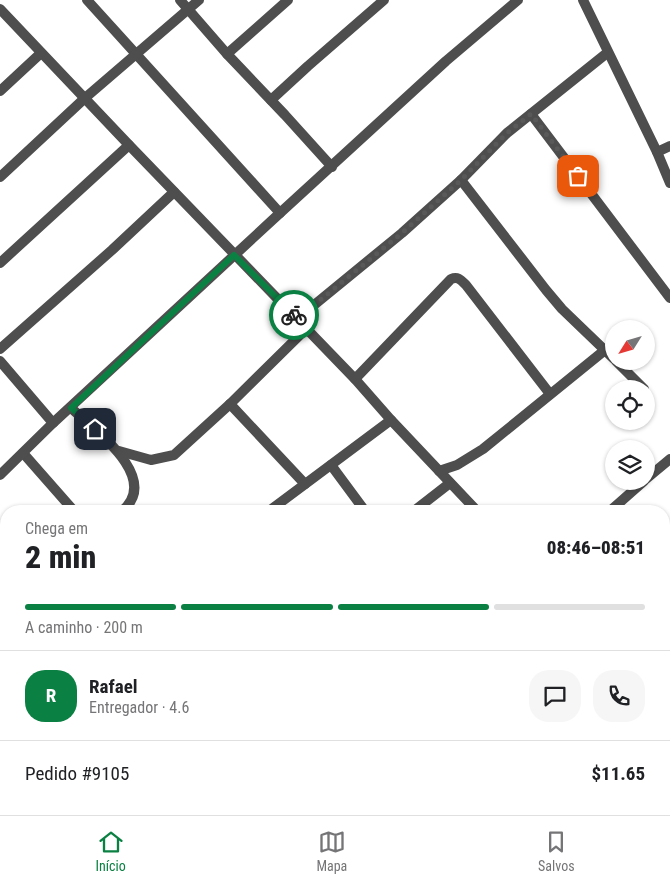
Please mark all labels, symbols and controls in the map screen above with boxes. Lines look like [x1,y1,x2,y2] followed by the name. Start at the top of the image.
[557,155,599,197] pin
[564,162,592,190] icon: bag
[269,290,319,340] courier
[280,301,308,329] icon: bike
[605,320,655,370] north arrow
[605,320,655,490] map controls
[605,380,655,430] button: locate
[74,408,116,450] pin
[81,415,109,443] icon: home
[605,440,655,490] button: layers
[25,519,88,538] text: Chega em
[547,536,645,559] text: 08:46–08:51
[25,538,96,576] text: 2 min
[25,618,143,637] text: A caminho · 200 m
[529,670,581,722] button: chat
[593,670,645,722] button: phone
[89,675,138,698] text: Rafael
[46,684,56,707] text: R
[89,698,189,717] text: Entregador · 4.6
[25,762,129,785] text: Pedido #9105
[591,762,645,785] text: $11.65
[95,828,126,874] tab: Início
[316,828,347,874] tab: Mapa
[538,828,575,874] tab: Salvos

